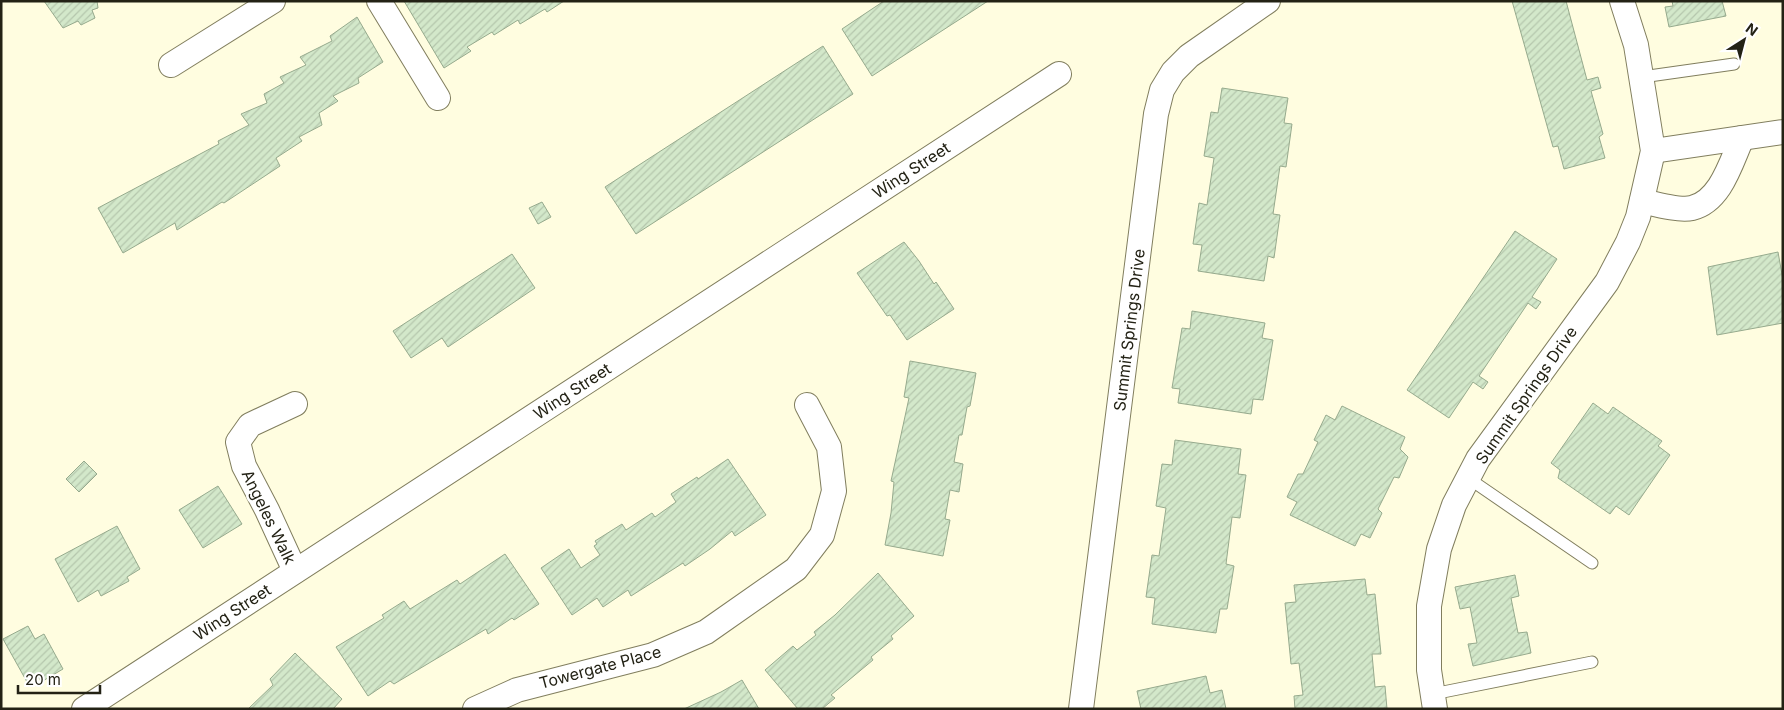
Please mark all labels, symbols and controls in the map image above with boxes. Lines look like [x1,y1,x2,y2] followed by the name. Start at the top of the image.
[1719,15,1769,65] north arrow
[1743,19,1761,39] text: N
[868,137,954,203] street label: Wing Street
[1109,248,1149,412] street label: Summit Springs Drive
[1471,322,1581,468] street label: Summit Springs Drive
[529,358,615,424] street label: Wing Street
[238,467,301,568] street label: Angeles Walk
[189,579,275,645] street label: Wing Street
[537,641,663,693] street label: Towergate Place
[18,662,100,694] scale bar
[25,670,61,689] text: 20 m

